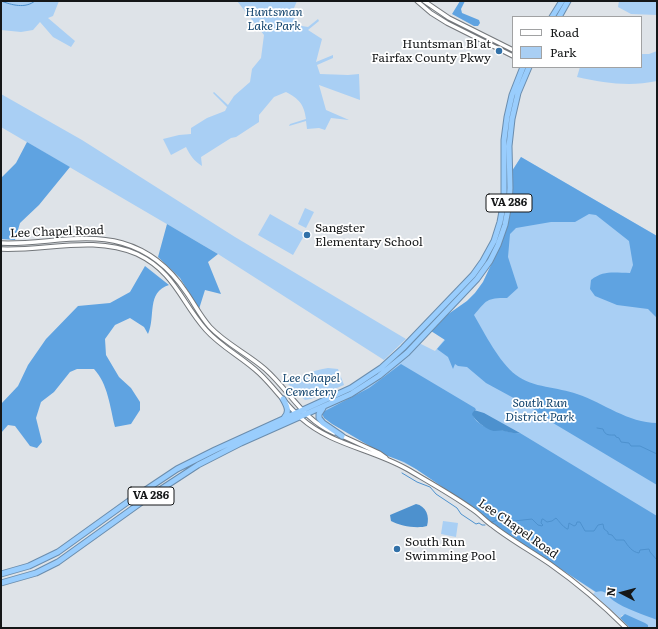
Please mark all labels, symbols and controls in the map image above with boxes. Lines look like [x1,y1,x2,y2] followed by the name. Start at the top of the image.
[245,5,303,33] park label: Huntsman Lake Park
[512,16,642,68] legend
[550,23,579,41] text: Road
[372,37,491,65] place label: Huntsman Bl at Fairfax County Pkwy
[550,43,576,61] text: Park
[494,46,504,56] marker: Huntsman Bl at Fairfax County Pkwy
[486,194,532,212] road number: VA 286
[315,221,423,249] place label: Sangster Elementary School
[10,223,104,241] street label: Lee Chapel Road
[302,230,312,240] marker: Sangster Elementary School
[282,371,340,399] park label: Lee Chapel Cemetery
[505,396,575,424] park label: South Run District Park
[128,487,174,505] road number: VA 286
[475,496,561,562] street label: Lee Chapel Road
[405,535,496,563] place label: South Run Swimming Pool
[392,544,402,554] marker: South Run Swimming Pool
[602,573,642,613] north arrow
[602,586,619,597] text: N

